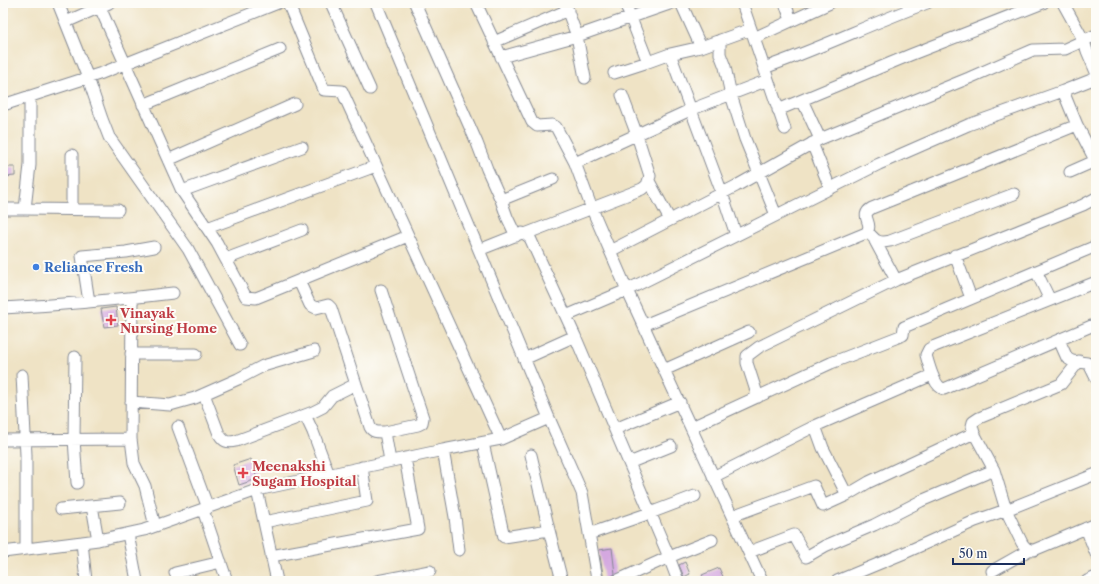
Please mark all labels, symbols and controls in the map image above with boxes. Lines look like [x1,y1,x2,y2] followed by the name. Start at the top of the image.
[44,259,143,275] place label: Reliance Fresh
[31,262,41,272] marker: Reliance Fresh
[119,305,217,336] place label: Vinayak Nursing Home
[105,314,117,326] marker: Vinayak Nursing Home
[252,458,357,489] place label: Meenakshi Sugam Hospital
[237,467,249,479] marker: Meenakshi Sugam Hospital
[953,540,1024,566] scale bar
[959,546,988,561] text: 50 m

